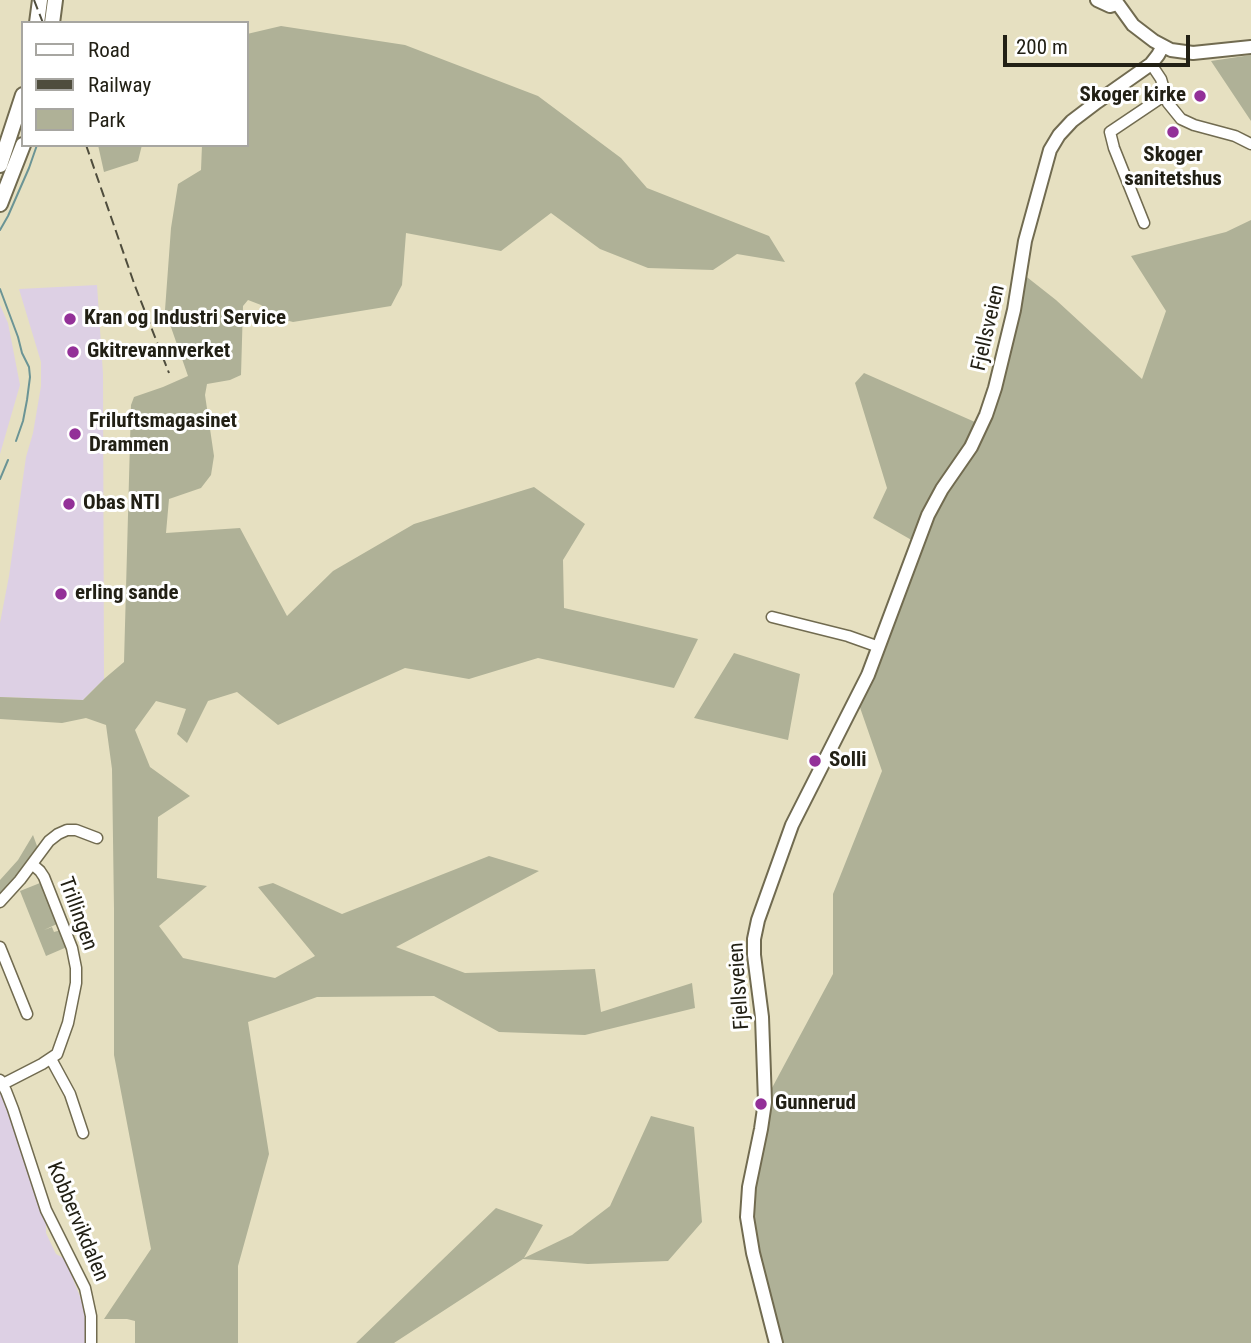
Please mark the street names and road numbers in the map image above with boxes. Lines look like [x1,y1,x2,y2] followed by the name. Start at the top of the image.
[967,283,1011,373] street label: Fjellsveien
[52,874,102,954] street label: Trillingen
[724,942,756,1030] street label: Fjellsveien
[41,1159,113,1285] street label: Kobbervikdalen

